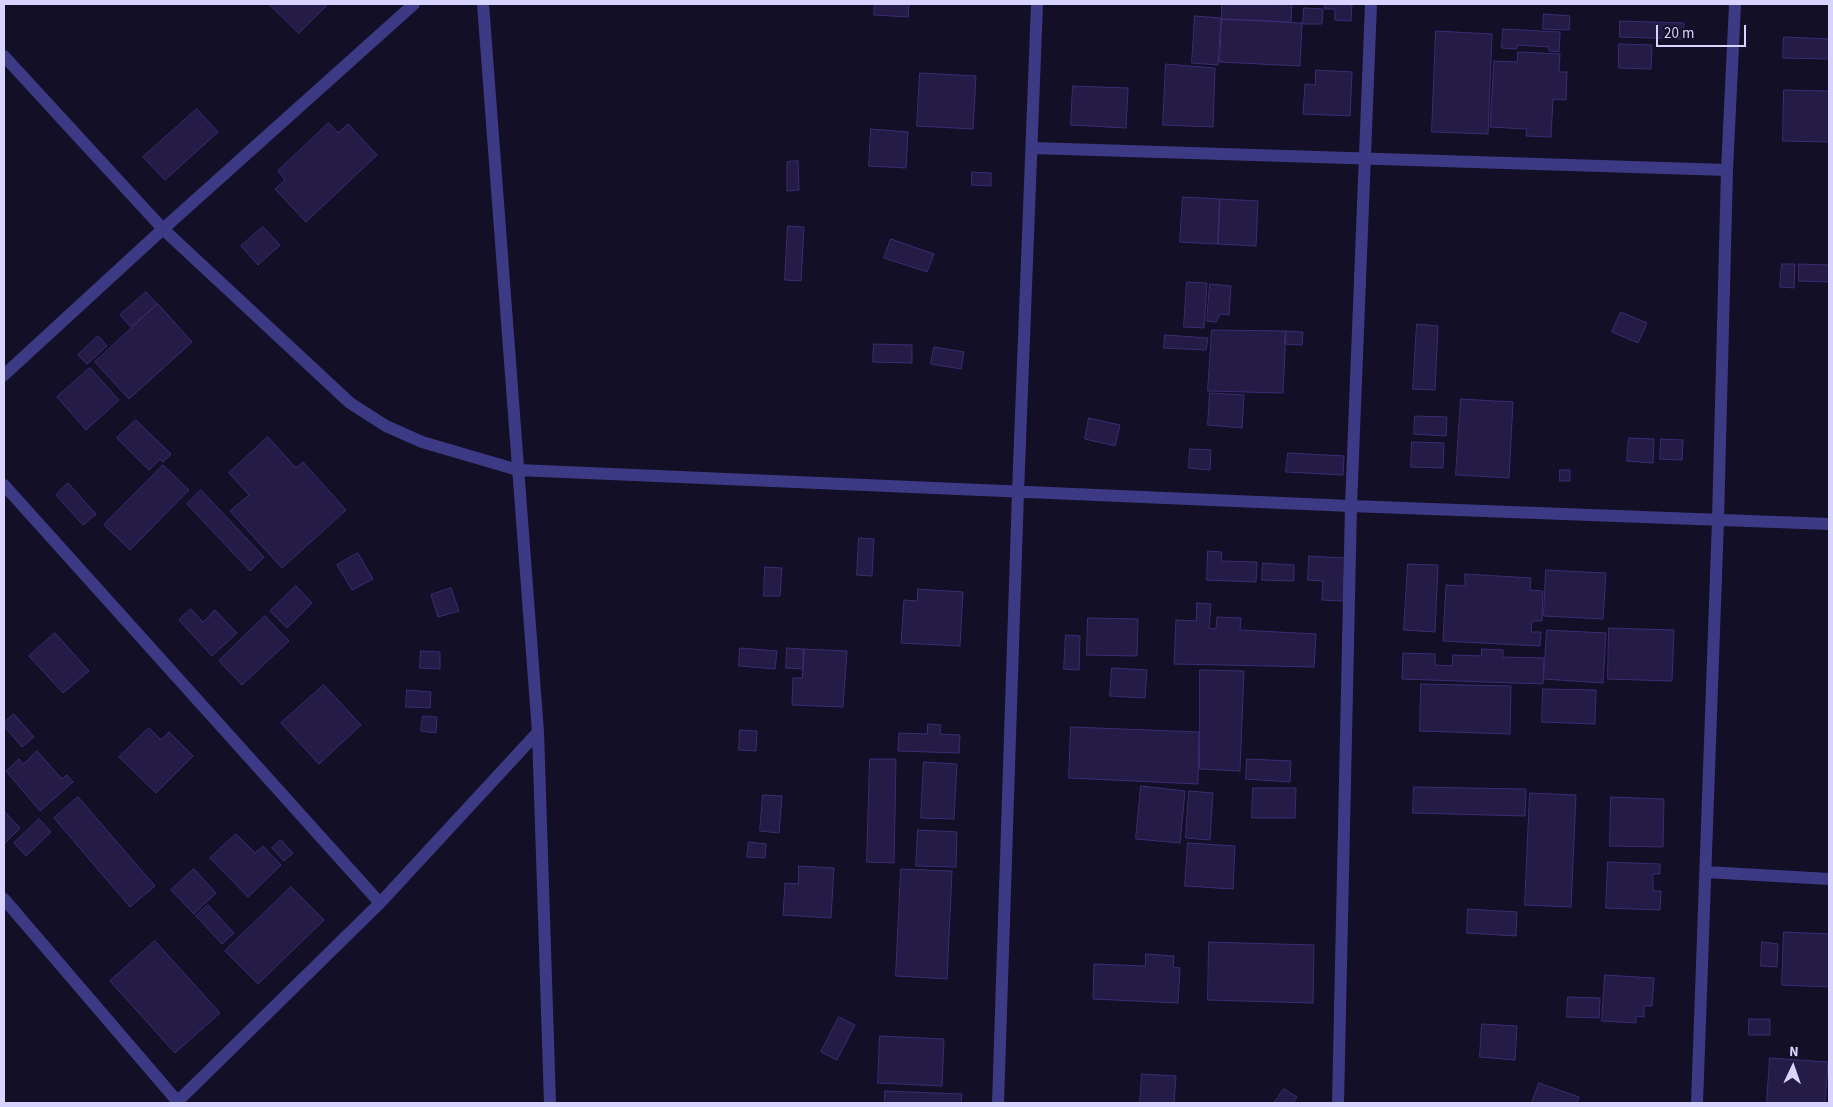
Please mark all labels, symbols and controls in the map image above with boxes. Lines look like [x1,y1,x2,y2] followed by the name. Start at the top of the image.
[1658,15,1748,47] scale bar
[1664,23,1694,44] text: 20 m
[1768,1042,1818,1092] north arrow
[1789,1042,1799,1062] text: N

